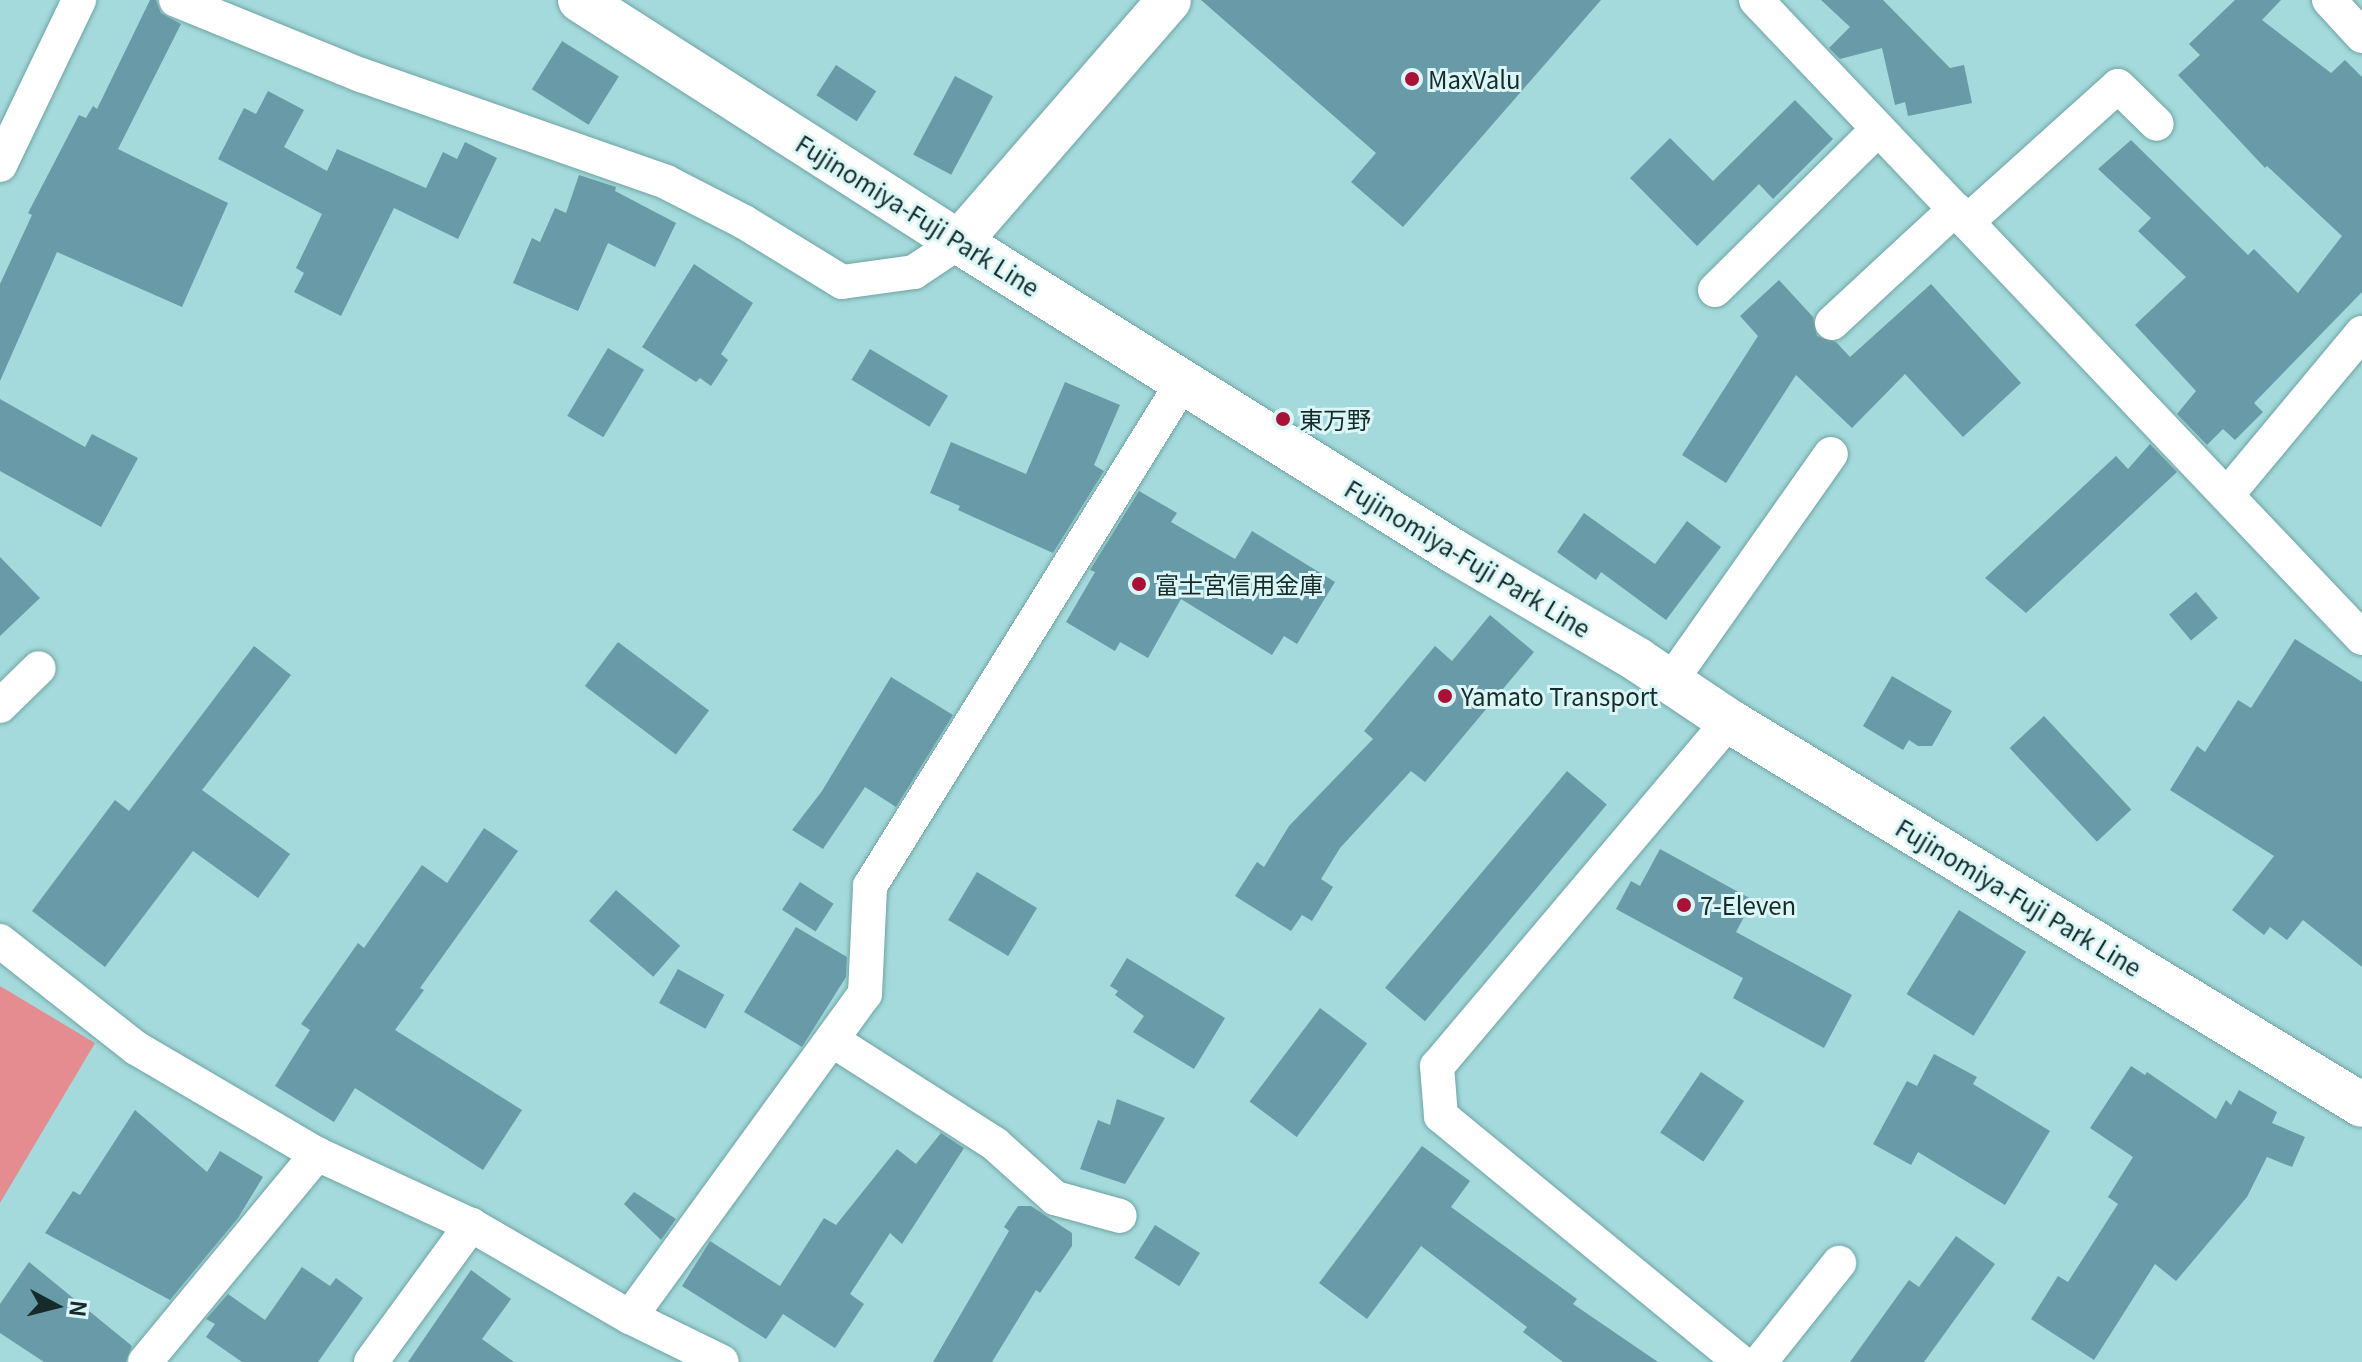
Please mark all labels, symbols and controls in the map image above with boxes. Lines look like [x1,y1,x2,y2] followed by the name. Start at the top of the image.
[1428,65,1521,93] place label: MaxValu
[1403,70,1421,88] marker: MaxValu
[791,128,1045,302] street label: Fujinomiya-Fuji Park Line
[1299,405,1371,433] place label: 東万野
[1274,410,1292,428] marker: 東万野
[1340,473,1596,643] street label: Fujinomiya-Fuji Park Line
[1155,570,1323,598] place label: 富士宮信用金庫
[1130,575,1148,593] marker: 富士宮信用金庫
[1461,682,1658,710] place label: Yamato Transport
[1436,687,1454,705] marker: Yamato Transport
[1891,812,2147,982] street label: Fujinomiya-Fuji Park Line
[1700,891,1796,919] place label: 7-Eleven
[1675,896,1693,914] marker: 7-Eleven
[16,1266,96,1346] north arrow
[63,1299,97,1319] text: N

